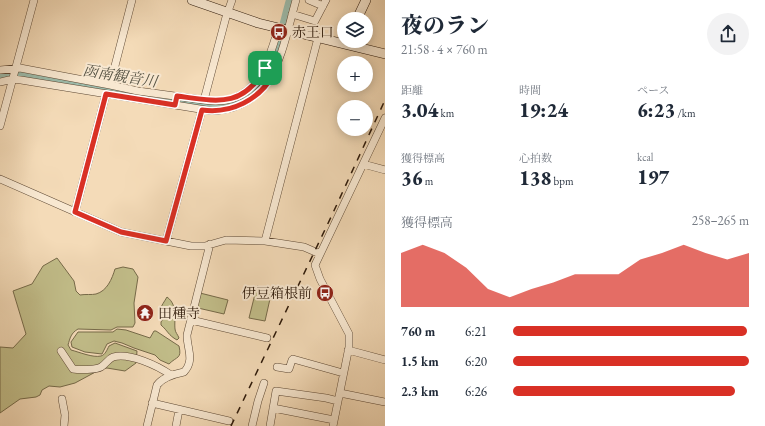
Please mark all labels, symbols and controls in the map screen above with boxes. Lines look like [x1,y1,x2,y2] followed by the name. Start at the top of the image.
[401,11,489,40] text: 夜のラン
[337,12,373,136] map controls
[337,12,373,48] button: layers
[707,13,749,55] button: share
[269,22,289,42] bus stop icon: 赤王口
[292,23,334,41] place label: 赤王口
[401,41,488,58] text: 21:58 · 4 × 760 m
[248,51,282,85] pin
[337,56,373,92] button: +
[254,57,276,79] icon: arrive
[82,60,161,91] water label: 函南観音川
[401,83,423,97] text: 距離
[519,83,541,97] text: 時間
[637,83,669,97] text: ペース
[401,97,438,123] text: 3.04
[519,97,568,123] text: 19:24
[637,97,675,123] text: 6:23
[337,100,373,136] button: −
[438,106,454,120] text: km
[675,106,696,120] text: /km
[637,150,654,164] text: kcal
[401,151,445,165] text: 獲得標高
[519,151,552,165] text: 心拍数
[637,164,669,190] text: 197
[401,165,423,191] text: 36
[519,165,551,191] text: 138
[423,174,433,188] text: m
[551,174,574,188] text: bpm
[692,212,749,229] text: 258–265 m
[401,214,453,231] text: 獲得標高
[315,283,335,303] bus stop icon: 伊豆箱根前
[242,284,312,302] place label: 伊豆箱根前
[135,303,155,323] temple icon: 田種寺
[158,304,200,322] place label: 田種寺
[401,323,435,340] text: 760 m
[465,323,487,340] text: 6:21
[401,353,439,370] text: 1.5 km
[465,353,487,370] text: 6:20
[401,383,439,400] text: 2.3 km
[465,383,487,400] text: 6:26

